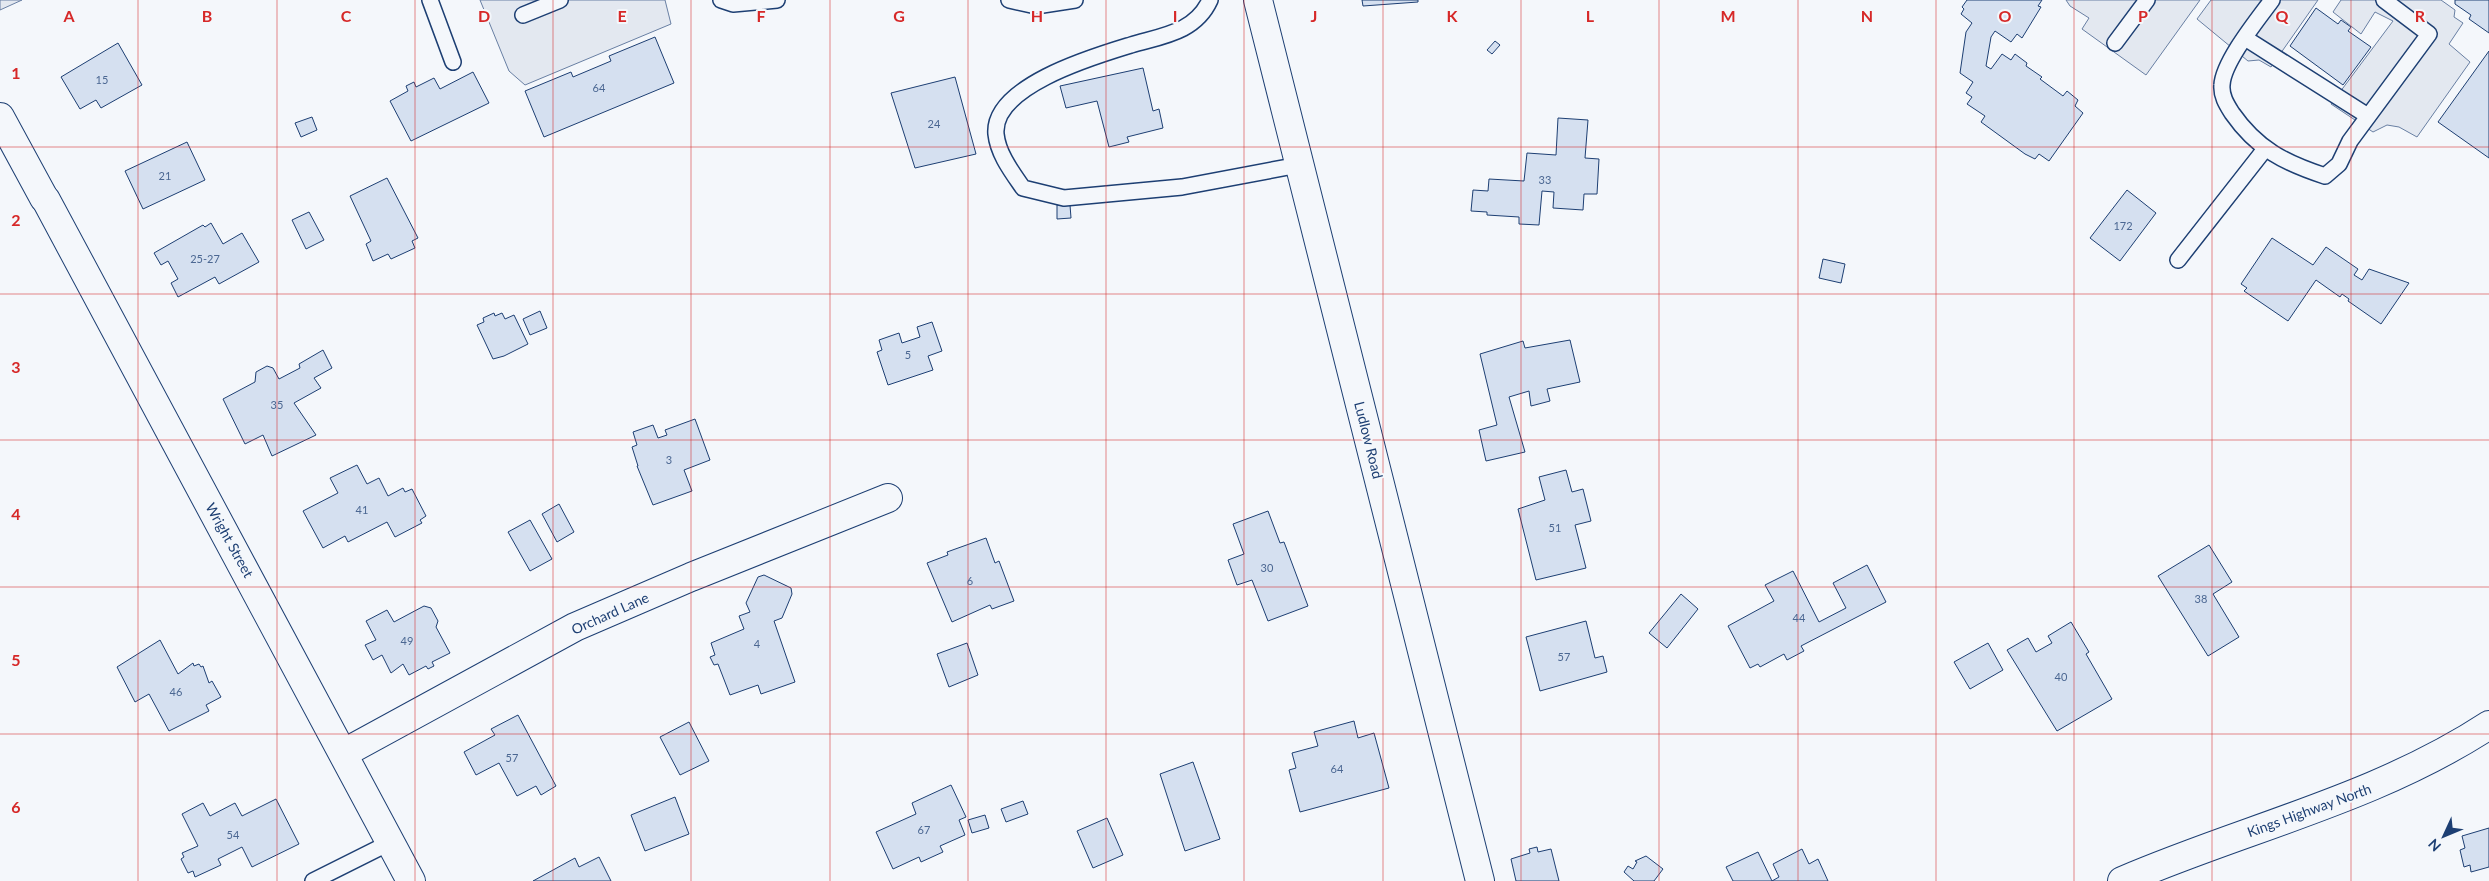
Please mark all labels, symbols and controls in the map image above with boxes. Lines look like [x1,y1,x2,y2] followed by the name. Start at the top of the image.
[62,6,75,25] text: A
[202,6,212,25] text: B
[341,6,352,25] text: C
[478,6,490,25] text: D
[617,6,627,25] text: E
[756,6,766,25] text: F
[893,6,905,25] text: G
[1031,6,1043,25] text: H
[1173,6,1177,25] text: I
[1311,6,1317,25] text: J
[1447,6,1459,25] text: K
[1586,6,1595,25] text: L
[1720,6,1736,25] text: M
[1861,6,1873,25] text: N
[1999,6,2012,25] text: O
[2138,6,2148,25] text: P
[2276,6,2289,25] text: Q
[2415,6,2426,25] text: R
[11,63,21,82] text: 1
[96,73,108,86] house number: 15
[593,81,606,94] house number: 64
[928,117,941,130] house number: 24
[159,169,171,182] house number: 21
[1539,173,1551,186] house number: 33
[11,210,21,229] text: 2
[2113,219,2133,232] house number: 172
[190,252,220,265] house number: 25-27
[905,348,911,361] house number: 5
[11,357,21,376] text: 3
[271,398,283,411] house number: 35
[1351,400,1387,480] street label: Ludlow Road
[666,453,672,466] house number: 3
[202,500,258,580] street label: Wright Street
[356,503,368,516] house number: 41
[11,504,21,523] text: 4
[1549,521,1561,534] house number: 51
[1261,561,1274,574] house number: 30
[967,574,973,587] house number: 6
[569,588,651,638] street label: Orchard Lane
[2195,592,2207,605] house number: 38
[1793,611,1806,624] house number: 44
[401,634,413,647] house number: 49
[754,637,761,650] house number: 4
[11,650,21,669] text: 5
[1558,650,1570,663] house number: 57
[2055,670,2068,683] house number: 40
[170,685,182,698] house number: 46
[506,751,518,764] house number: 57
[1331,762,1344,775] house number: 64
[2245,780,2373,840] street label: Kings Highway North
[11,797,21,816] text: 6
[2419,811,2469,861] north arrow
[918,823,930,836] house number: 67
[227,828,240,841] house number: 54
[2424,836,2444,855] text: N

